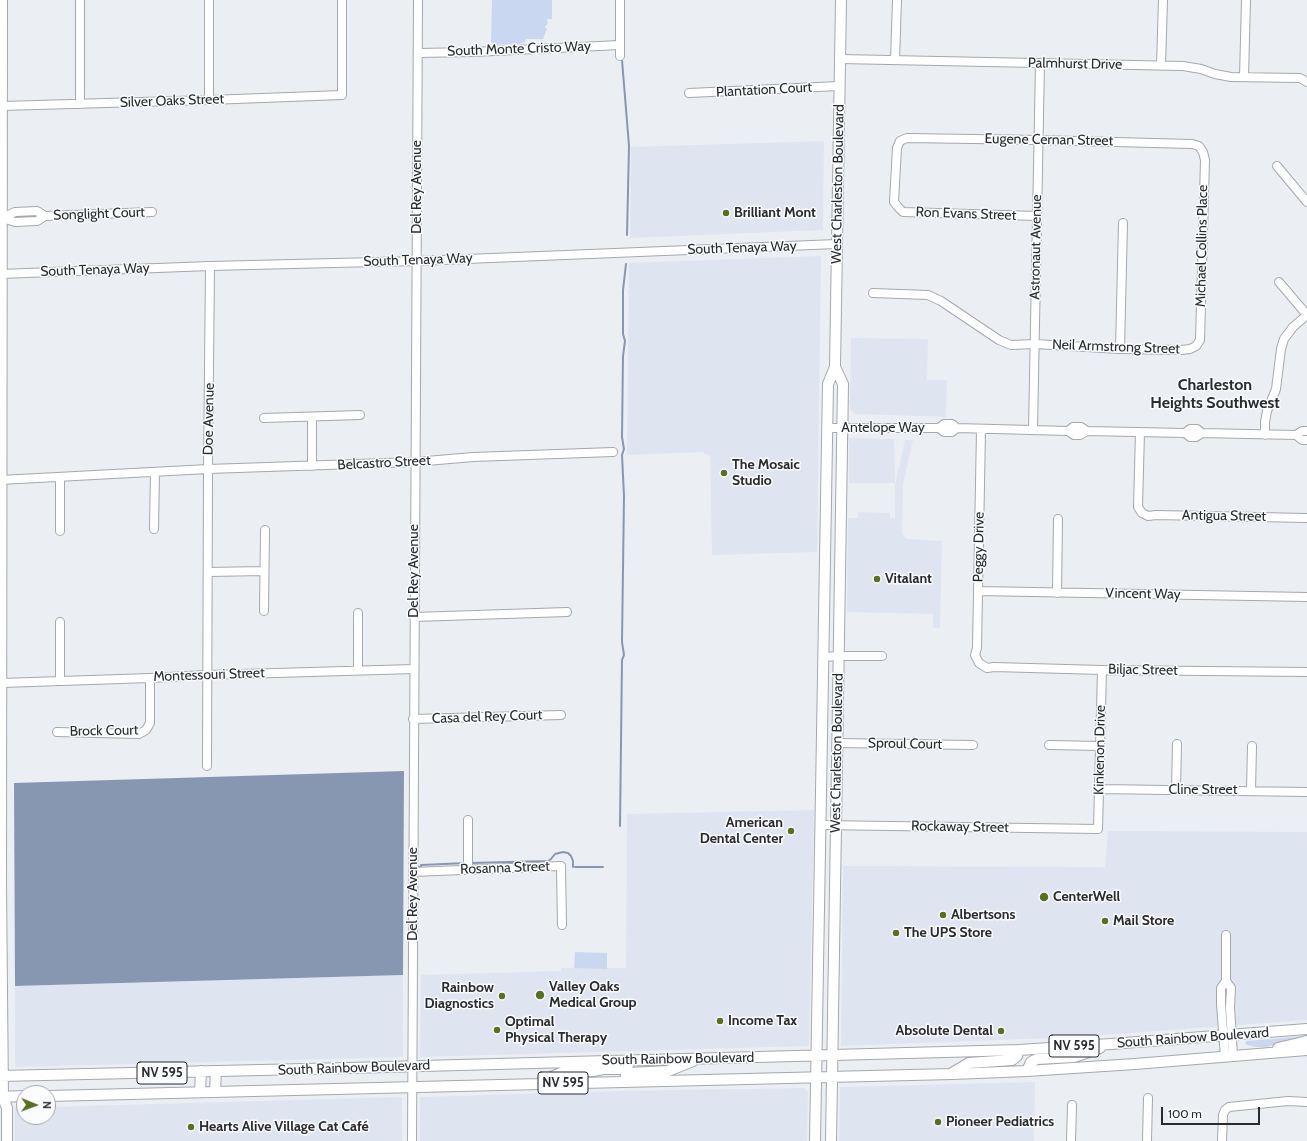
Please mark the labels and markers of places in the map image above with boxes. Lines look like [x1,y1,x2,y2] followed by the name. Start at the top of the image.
[734,205,816,221] place label: Brilliant Mont
[721,208,731,218] marker: Brilliant Mont
[732,457,800,490] place label: The Mosaic Studio
[719,468,729,478] marker: The Mosaic Studio
[885,571,932,587] place label: Vitalant
[872,574,882,584] marker: Vitalant
[700,815,783,848] place label: American Dental Center
[786,826,796,836] marker: American Dental Center
[1053,889,1120,905] place label: CenterWell
[1038,891,1050,903] marker: CenterWell
[951,907,1015,923] place label: Albertsons
[938,910,948,920] marker: Albertsons
[1113,913,1174,929] place label: Mail Store
[1100,916,1110,926] marker: Mail Store
[904,925,992,941] place label: The UPS Store
[891,928,901,938] marker: The UPS Store
[549,979,637,1012] place label: Valley Oaks Medical Group
[425,980,494,1012] place label: Rainbow Diagnostics
[534,989,546,1001] marker: Valley Oaks Medical Group
[497,991,507,1001] marker: Rainbow Diagnostics
[728,1013,797,1029] place label: Income Tax
[505,1014,607,1046] place label: Optimal Physical Therapy
[715,1016,725,1026] marker: Income Tax
[896,1023,993,1039] place label: Absolute Dental
[492,1025,502,1035] marker: Optimal Physical Therapy
[996,1026,1006,1036] marker: Absolute Dental
[946,1114,1054,1130] place label: Pioneer Pediatrics
[933,1117,943,1127] marker: Pioneer Pediatrics
[199,1119,369,1135] place label: Hearts Alive Village Cat Café
[186,1122,196,1132] marker: Hearts Alive Village Cat Café

